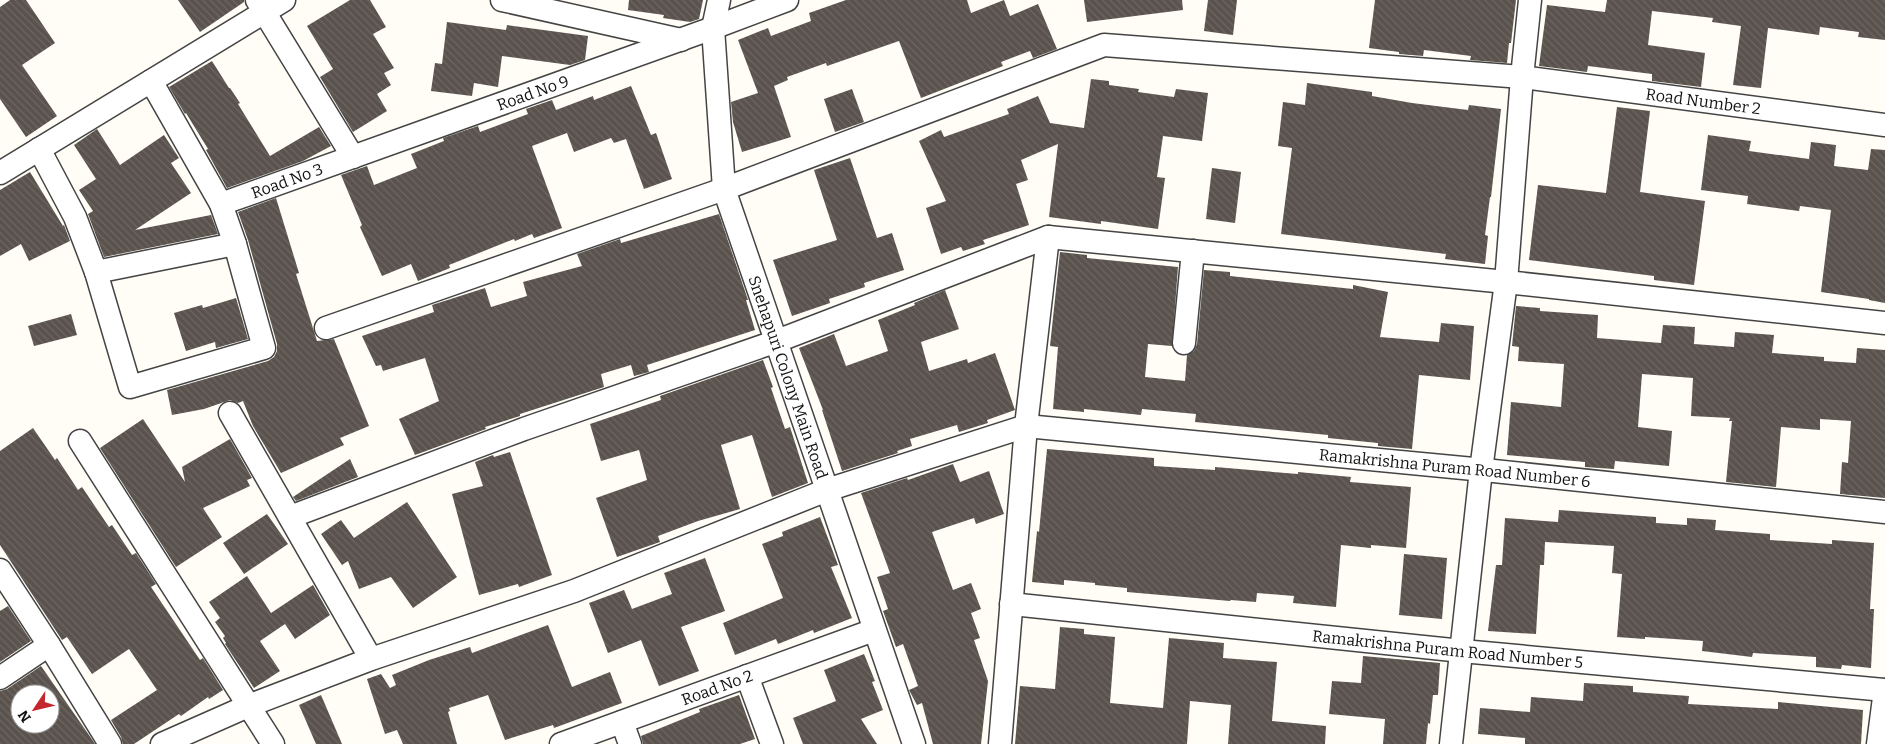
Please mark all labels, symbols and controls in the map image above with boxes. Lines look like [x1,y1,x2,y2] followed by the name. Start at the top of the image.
[494,71,571,115] street label: Road No 9
[1645,84,1762,118] street label: Road Number 2
[249,159,325,202] street label: Road No 3
[744,273,832,482] street label: Snehapuri Colony Main Road
[1318,445,1591,491] street label: Ramakrishna Puram Road Number 6
[1311,626,1584,672] street label: Ramakrishna Puram Road Number 5
[679,666,755,709] street label: Road No 2
[10,684,60,734] north arrow
[15,707,35,725] text: N

